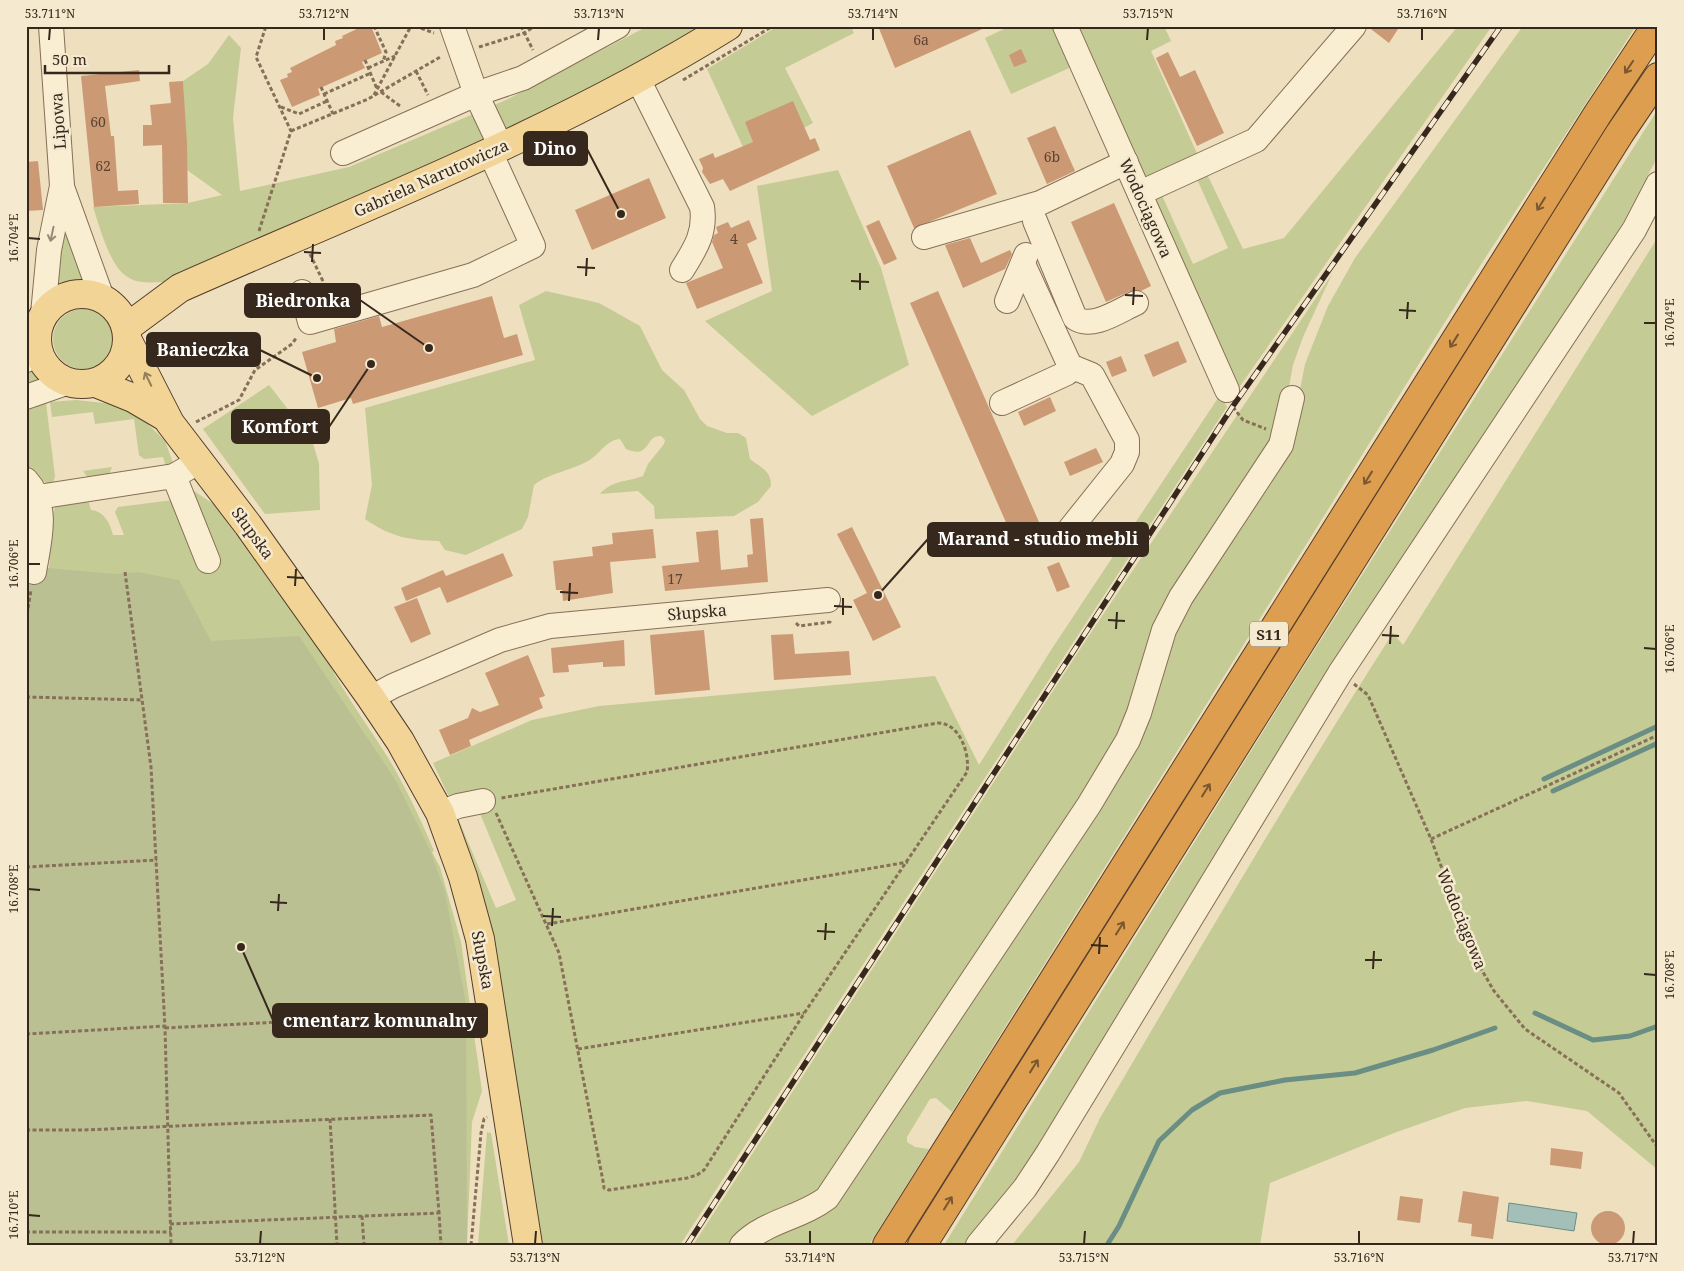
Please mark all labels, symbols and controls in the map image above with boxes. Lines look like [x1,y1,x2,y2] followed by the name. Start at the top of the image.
[25,5,75,22] text: 53.711°N
[299,5,349,22] text: 53.712°N
[574,5,624,22] text: 53.713°N
[848,5,898,22] text: 53.714°N
[1123,5,1173,22] text: 53.715°N
[1397,5,1447,22] text: 53.716°N
[913,30,929,49] house number: 6a
[45,42,169,74] scale bar
[52,49,87,69] text: 50 m
[1624,60,1634,74] one-way arrow
[45,92,71,150] street label: Lipowa
[90,112,106,131] house number: 60
[524,132,587,165] callout: Dino
[350,134,512,222] street label: Gabriela Narutowicza
[533,136,577,160] text: Dino
[1044,147,1060,166] house number: 6b
[1114,155,1178,261] street label: Wodociągowa
[95,156,111,175] house number: 62
[1536,196,1546,210] one-way arrow
[5,214,22,262] text: 16.704°E
[47,226,57,242] one-way arrow
[730,229,738,248] house number: 4
[245,284,360,317] callout: Biedronka
[255,288,351,312] text: Biedronka
[1661,299,1678,347] text: 16.704°E
[147,333,260,366] callout: Banieczka
[1449,334,1460,348] one-way arrow
[157,337,250,361] text: Banieczka
[143,372,152,387] one-way arrow
[232,410,329,443] callout: Komfort
[242,414,318,438] text: Komfort
[1362,471,1372,485] one-way arrow
[227,502,279,564] street label: Słupska
[928,523,1148,556] callout: Marand - studio mebli
[938,526,1139,550] text: Marand - studio mebli
[5,540,22,588] text: 16.706°E
[667,569,683,588] house number: 17
[666,598,728,626] street label: Słupska
[1250,622,1288,646] road number: S11
[1661,625,1678,673] text: 16.706°E
[1202,783,1212,797] one-way arrow
[5,865,22,913] text: 16.708°E
[1432,865,1492,973] street label: Wodociągowa
[1115,921,1125,935] one-way arrow
[467,929,499,991] street label: Słupska
[1661,951,1678,999] text: 16.708°E
[273,1004,487,1037] callout: cmentarz komunalny
[283,1008,478,1032] text: cmentarz komunalny
[1029,1059,1039,1073] one-way arrow
[5,1191,22,1239] text: 16.710°E
[943,1197,953,1211] one-way arrow
[235,1249,285,1266] text: 53.712°N
[510,1249,560,1266] text: 53.713°N
[785,1249,835,1266] text: 53.714°N
[1059,1249,1109,1266] text: 53.715°N
[1334,1249,1384,1266] text: 53.716°N
[1608,1249,1658,1266] text: 53.717°N

